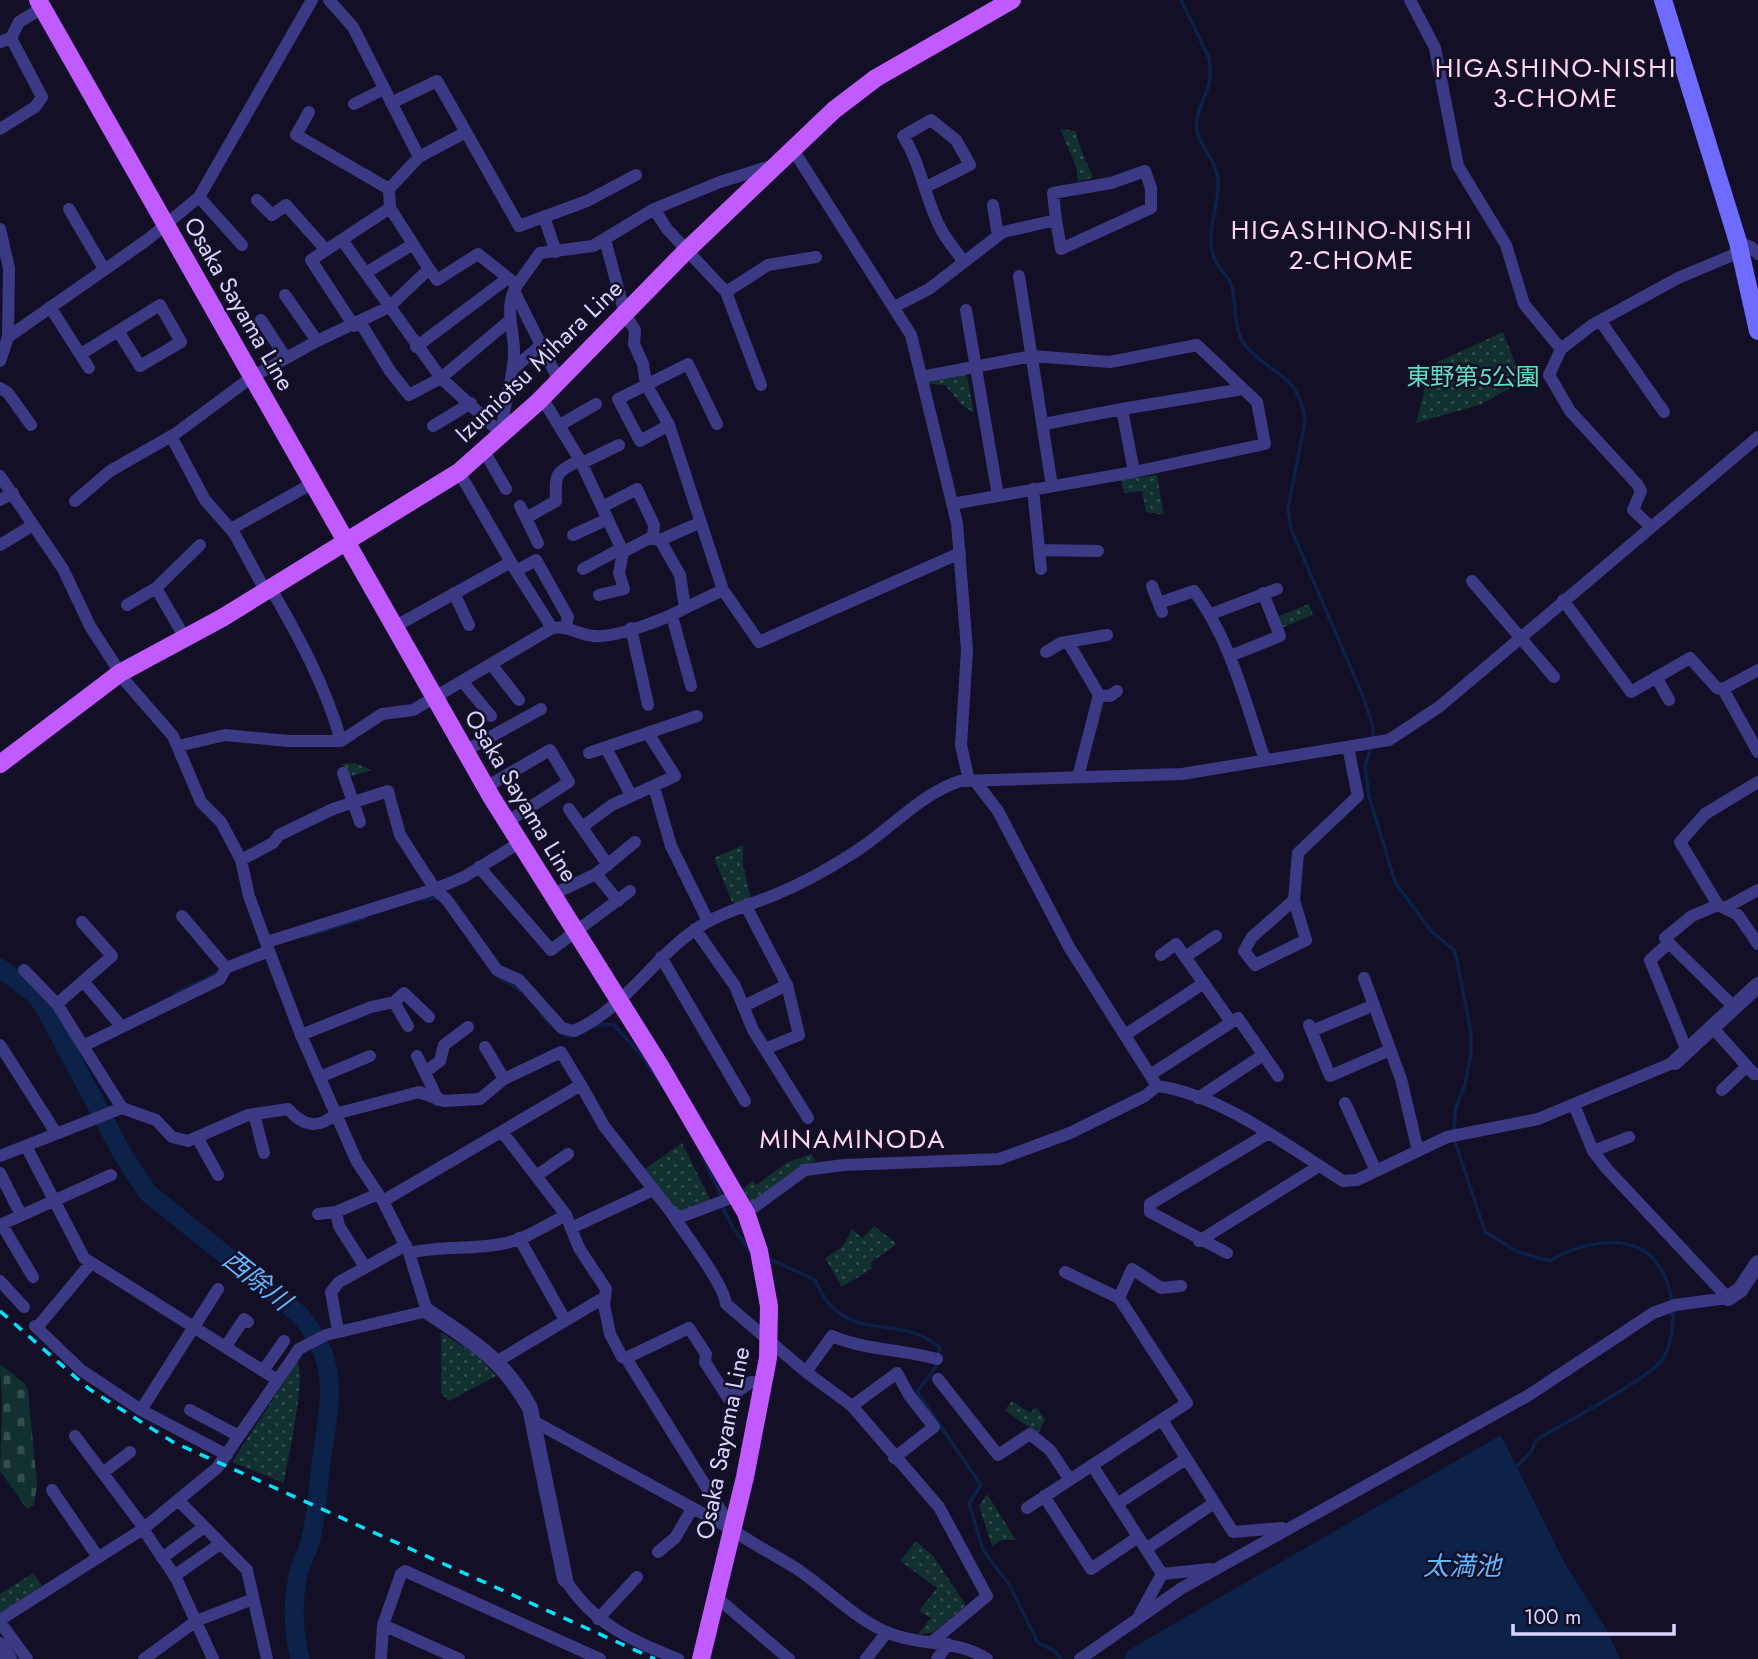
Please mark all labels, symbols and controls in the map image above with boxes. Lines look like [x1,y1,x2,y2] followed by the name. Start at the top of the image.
[1435,49,1677,117] district label: HIGASHINO-NISHI 3-CHOME
[175,210,303,397] street label: Osaka Sayama Line
[1231,211,1473,279] district label: HIGASHINO-NISHI 2-CHOME
[447,271,630,450] street label: Izumiotsu Mihara Line
[1406,359,1540,394] park label: 東野第5公園
[456,703,587,889] street label: Osaka Sayama Line
[760,1120,946,1158] district label: MINAMINODA
[215,1241,302,1321] water label: 西除川
[687,1344,758,1542] street label: Osaka Sayama Line
[1423,1547,1504,1585] water label: 太満池
[1513,1592,1674,1636] scale bar
[1524,1602,1581,1632] text: 100 m

